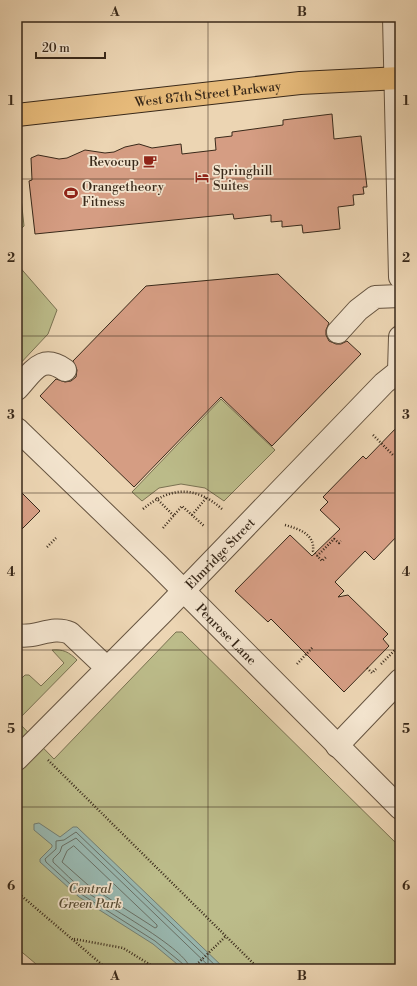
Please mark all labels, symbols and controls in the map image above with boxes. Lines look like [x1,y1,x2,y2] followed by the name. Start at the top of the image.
[109,4,120,20] text: A
[297,4,307,20] text: B
[36,34,105,60] scale bar
[42,41,70,56] text: 20 m
[133,78,283,111] street label: West 87th Street Parkway
[8,93,15,109] text: 1
[403,93,410,109] text: 1
[142,153,158,169] cafe icon: Revocup
[89,154,139,170] place label: Revocup
[213,163,273,194] place label: Springhill Suites
[194,169,210,185] hotel icon: Springhill Suites
[82,179,165,210] place label: Orangetheory Fitness
[63,185,79,201] sports icon: Orangetheory Fitness
[7,250,15,266] text: 2
[402,250,410,266] text: 2
[7,407,15,423] text: 3
[402,407,410,423] text: 3
[182,515,259,593] street label: Elmridge Street
[7,564,16,580] text: 4
[402,564,411,580] text: 4
[192,601,260,669] street label: Penrose Lane
[7,721,15,737] text: 5
[402,721,410,737] text: 5
[7,878,15,894] text: 6
[402,878,410,894] text: 6
[58,881,122,912] park label: Central Green Park
[109,968,120,984] text: A
[297,968,307,984] text: B

